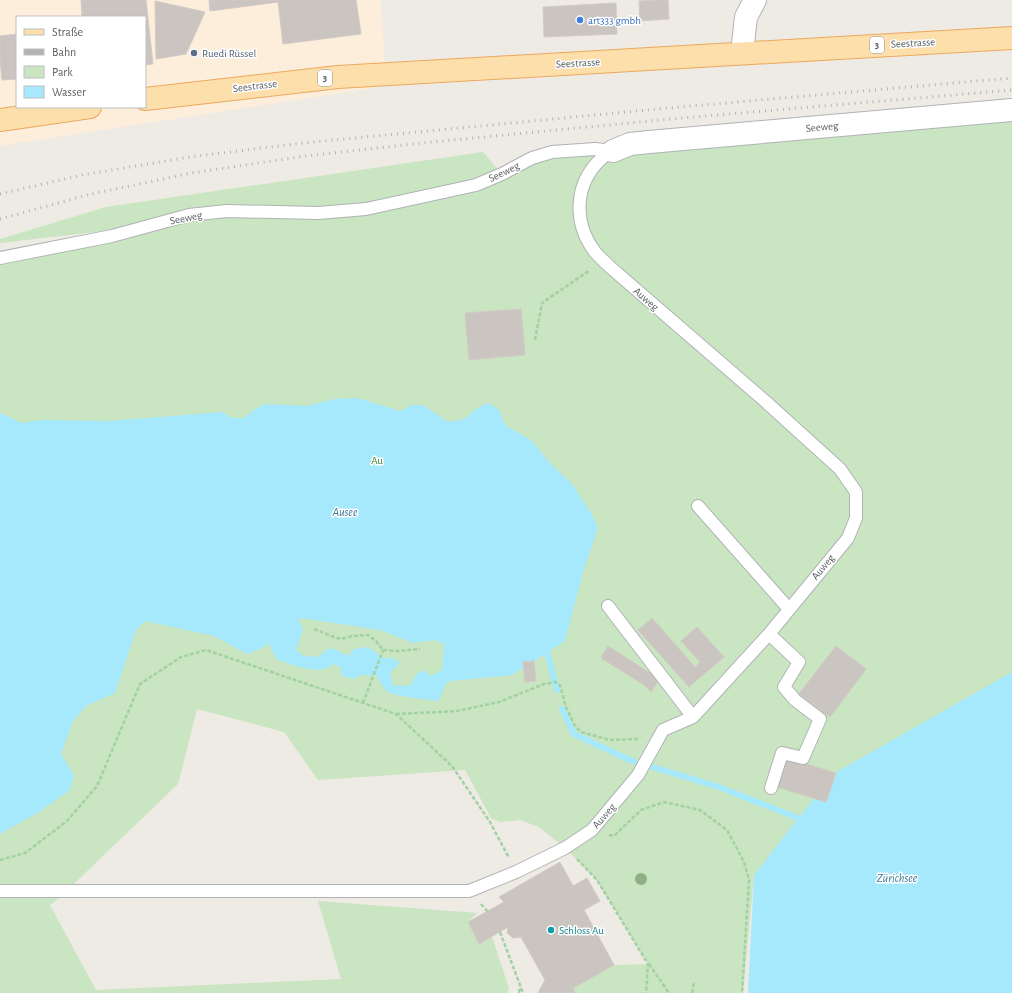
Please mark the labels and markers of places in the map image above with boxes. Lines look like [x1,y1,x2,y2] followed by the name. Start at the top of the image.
[575,15,585,25] marker: art333 gmbh
[588,15,641,26] place label: art333 gmbh
[189,48,199,58] marker: Ruedi Rüssel
[202,48,256,59] place label: Ruedi Rüssel
[546,925,556,935] marker: Schloss Au
[559,925,604,936] place label: Schloss Au

